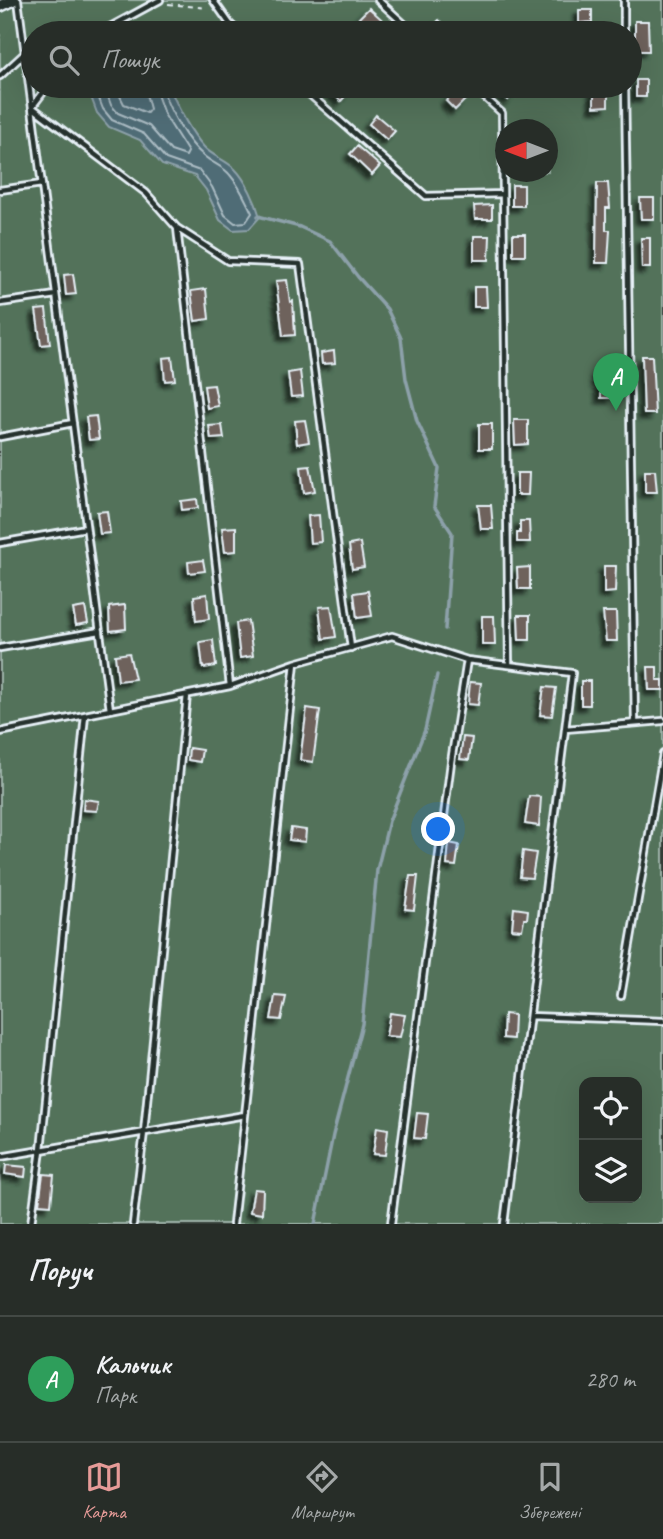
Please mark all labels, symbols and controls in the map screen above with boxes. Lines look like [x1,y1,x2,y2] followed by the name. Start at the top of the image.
[21,21,642,98] search box
[45,41,83,79] icon: search
[101,43,159,76] text: Пошук
[495,119,558,182] north arrow
[593,353,639,411] pin: A
[421,812,455,846] your location
[579,1077,642,1203] map controls
[579,1077,642,1140] button: locate
[579,1140,642,1203] button: layers
[28,1251,92,1289] text: Поруч
[95,1348,170,1381] text: Кальчик
[45,1365,57,1394] text: A
[586,1365,635,1394] text: 280 m
[95,1381,136,1410] text: Парк
[82,1458,126,1524] tab: Карта
[291,1458,354,1524] tab: Маршрут
[519,1458,580,1524] tab: Збережені

